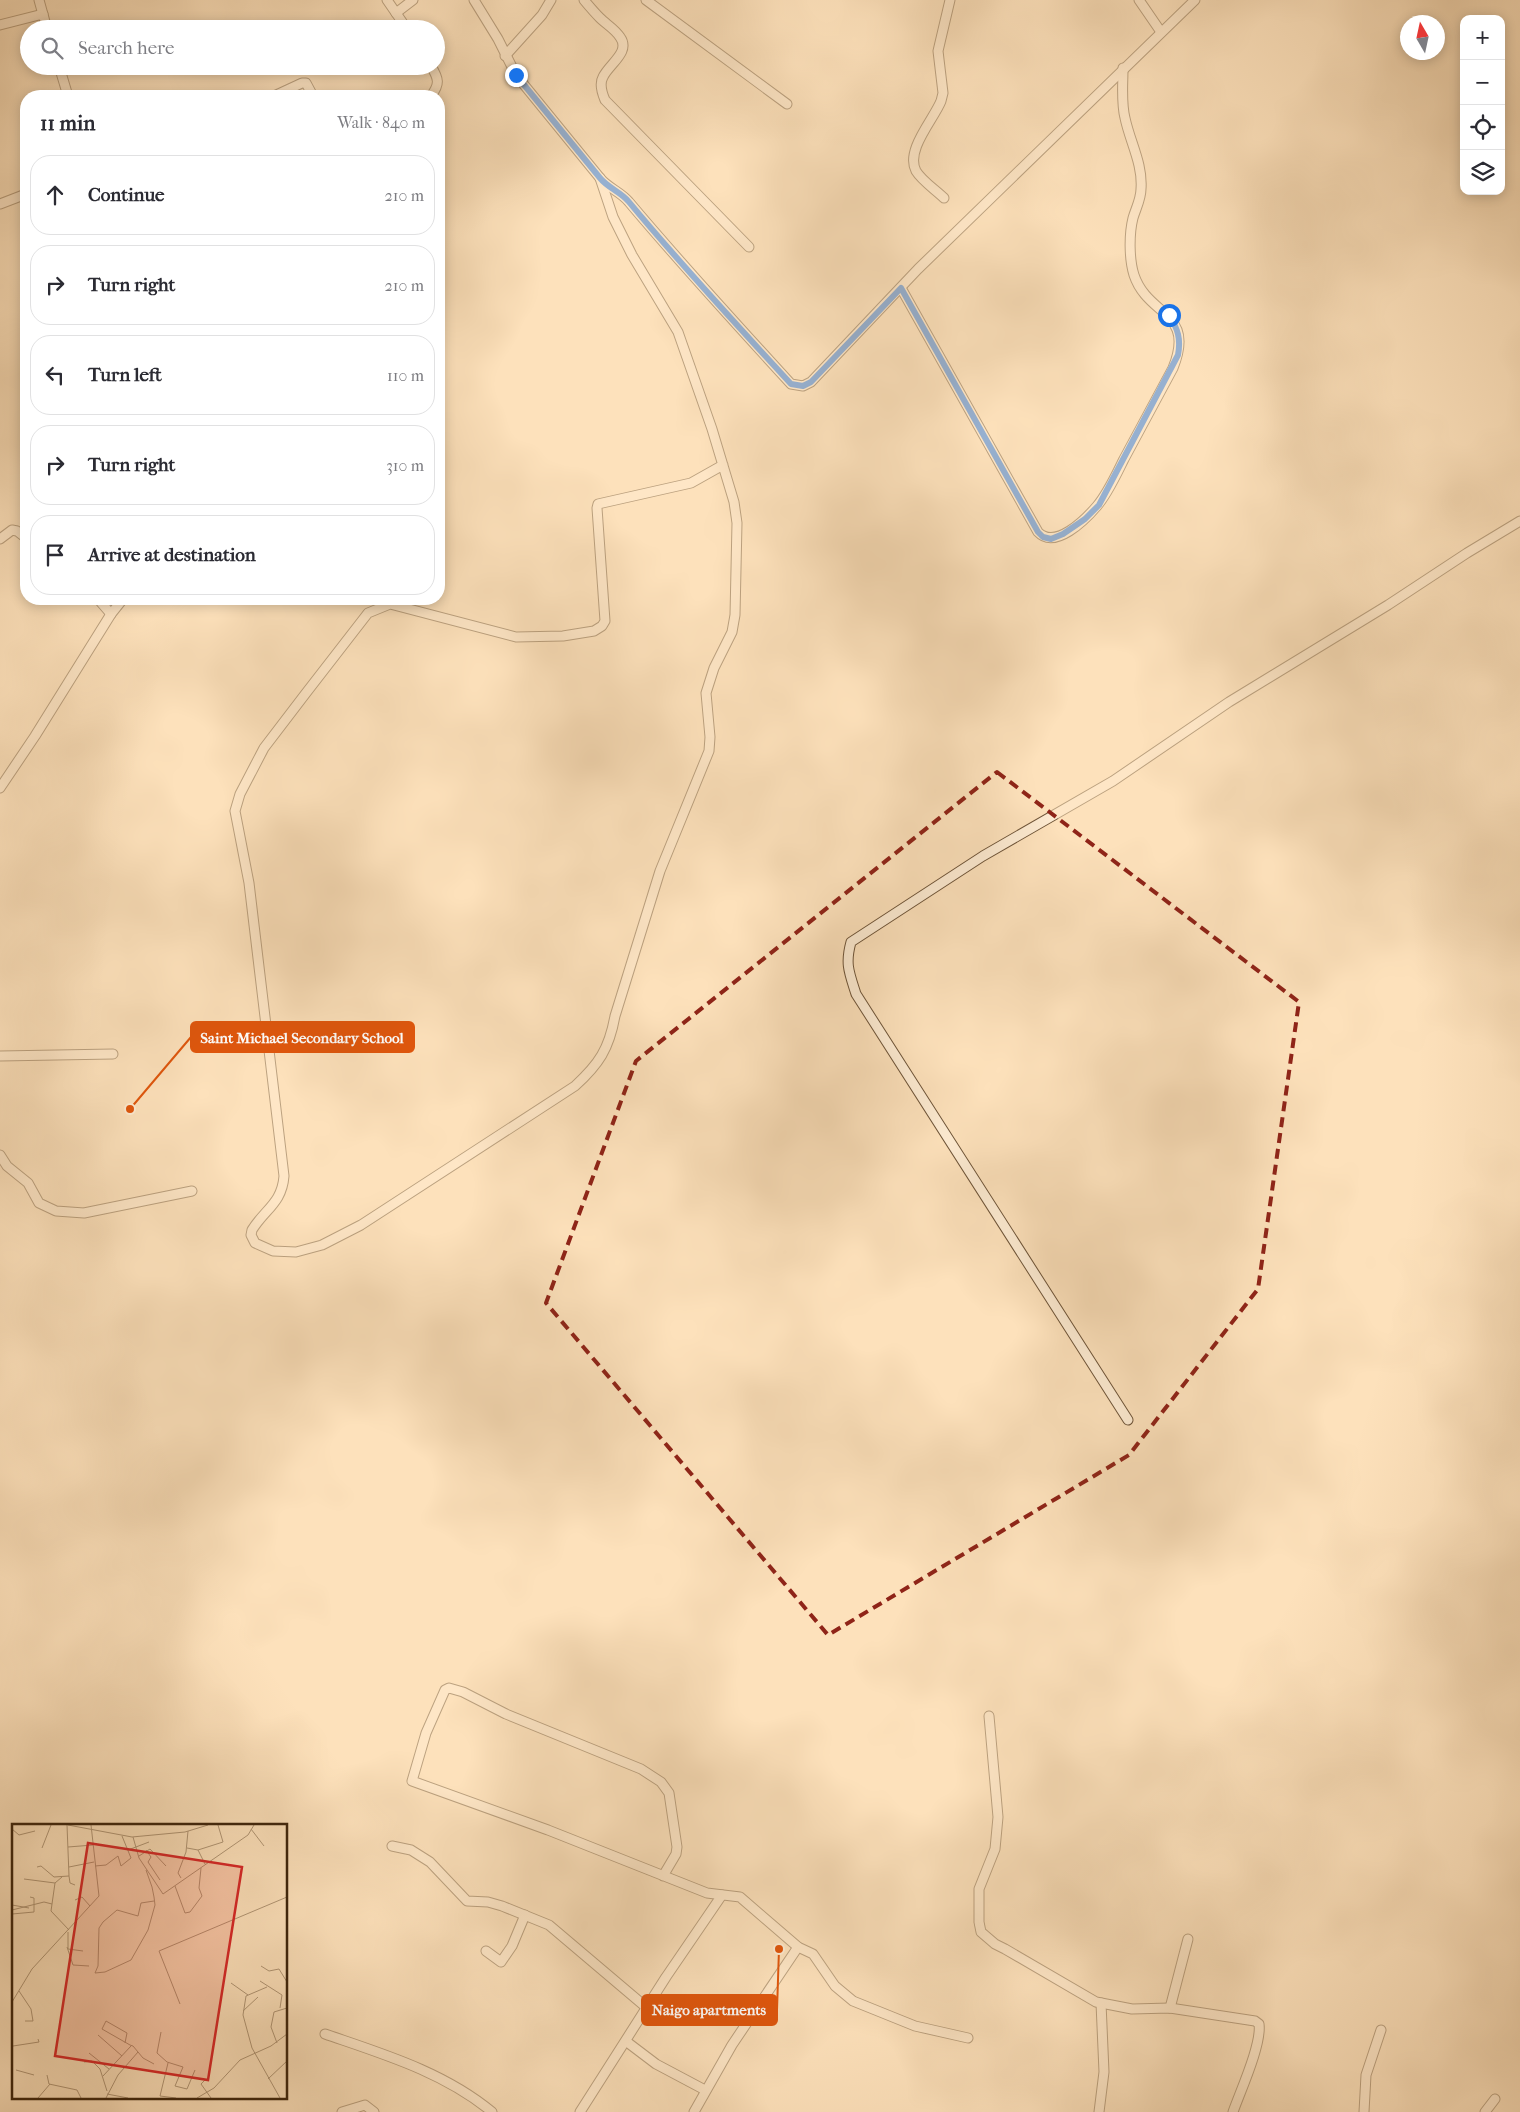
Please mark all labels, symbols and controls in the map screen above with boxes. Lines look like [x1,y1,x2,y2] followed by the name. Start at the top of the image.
[1400,15,1445,60] north arrow
[1460,15,1505,195] map controls
[1460,15,1505,60] button: +
[20,20,445,75] search box
[38,34,66,62] icon: search
[78,37,174,59] text: Search here
[1460,60,1505,105] button: −
[505,64,528,87] route end
[1460,105,1505,150] button: locate
[40,111,95,135] text: 11 min
[337,113,425,132] text: Walk · 840 m
[1460,150,1505,195] button: layers
[41,181,69,209] icon: ahead
[88,184,164,206] text: Continue
[385,186,424,205] text: 210 m
[41,271,69,299] icon: right
[88,274,175,296] text: Turn right
[385,276,424,295] text: 210 m
[1158,304,1181,327] route start
[41,361,69,389] icon: left
[88,364,162,386] text: Turn left
[387,366,424,385] text: 110 m
[41,451,69,479] icon: right
[88,454,175,476] text: Turn right
[386,456,424,475] text: 310 m
[41,541,69,569] icon: arrive
[88,544,256,566] text: Arrive at destination
[191,1022,414,1052] callout: Saint Michael Secondary School
[200,1029,405,1047] text: Saint Michael Secondary School
[12,1824,288,2100] inset map
[642,1995,777,2025] callout: Naigo apartments
[652,2001,767,2019] text: Naigo apartments

